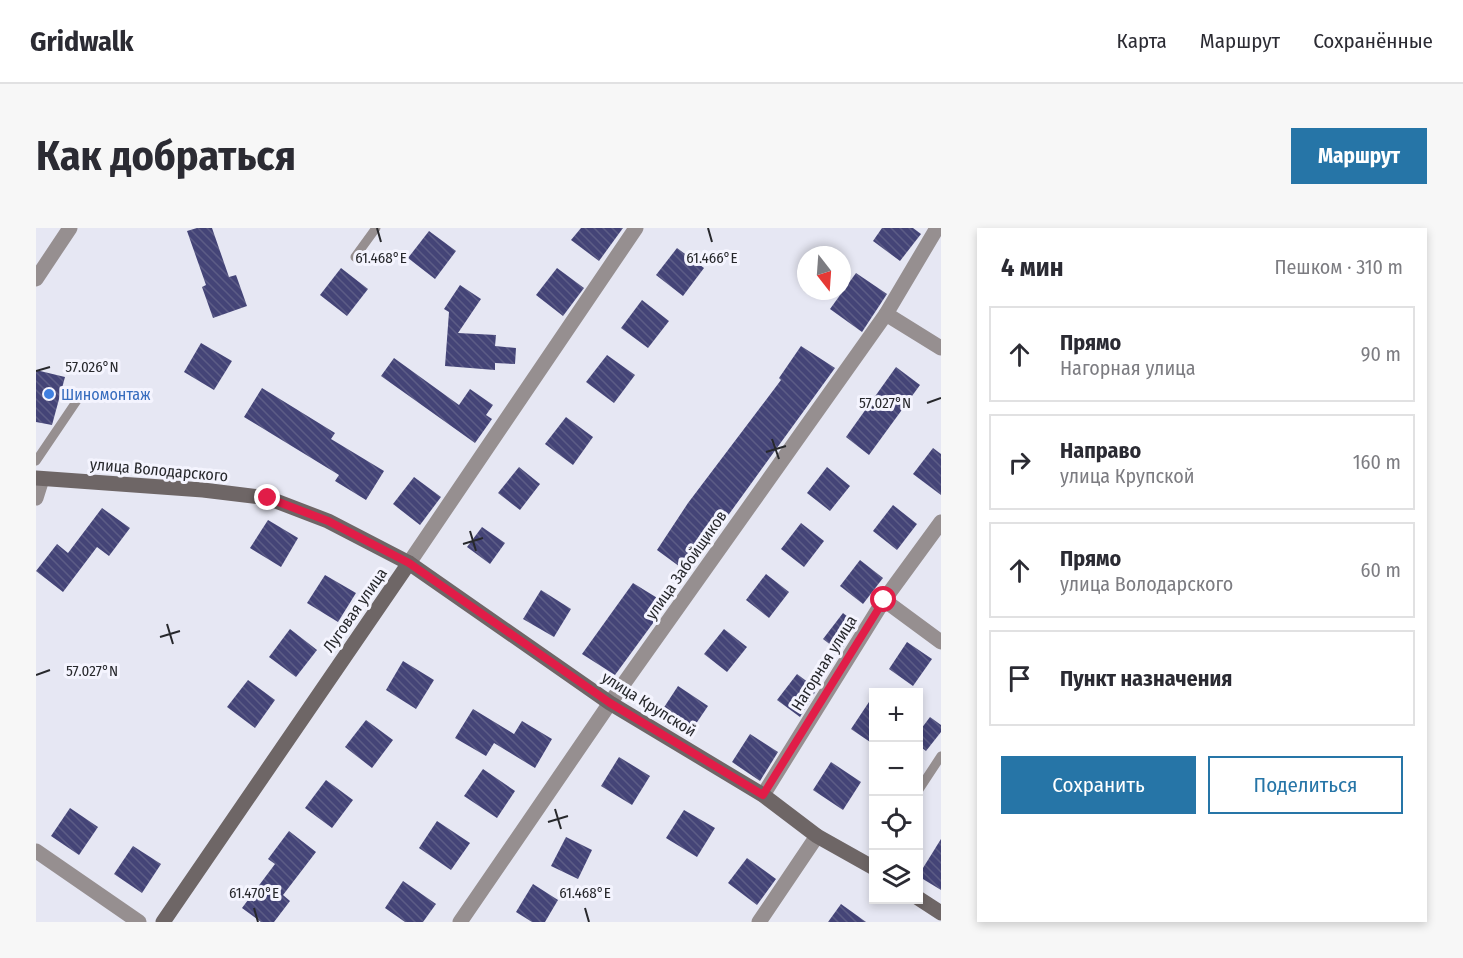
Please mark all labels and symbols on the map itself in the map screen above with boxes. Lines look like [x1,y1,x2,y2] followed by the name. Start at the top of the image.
[797,246,851,300] north arrow
[355,249,407,267] text: 61.468°E
[686,249,738,267] text: 61.466°E
[65,358,119,376] text: 57.026°N
[61,385,151,404] place label: Шиномонтаж
[42,387,56,401] marker: Шиномонтаж
[859,394,911,412] text: 57.027°N
[89,454,229,486] street label: улица Володарского
[254,484,280,510] route end
[641,507,731,623] street label: улица Забойщиков
[319,564,391,656] street label: Луговая улица
[870,586,896,612] route start
[787,612,861,714] street label: Нагорная улица
[66,662,118,680] text: 57.027°N
[598,667,700,741] street label: улица Крупской
[229,884,279,902] text: 61.470°E
[559,884,611,902] text: 61.468°E

